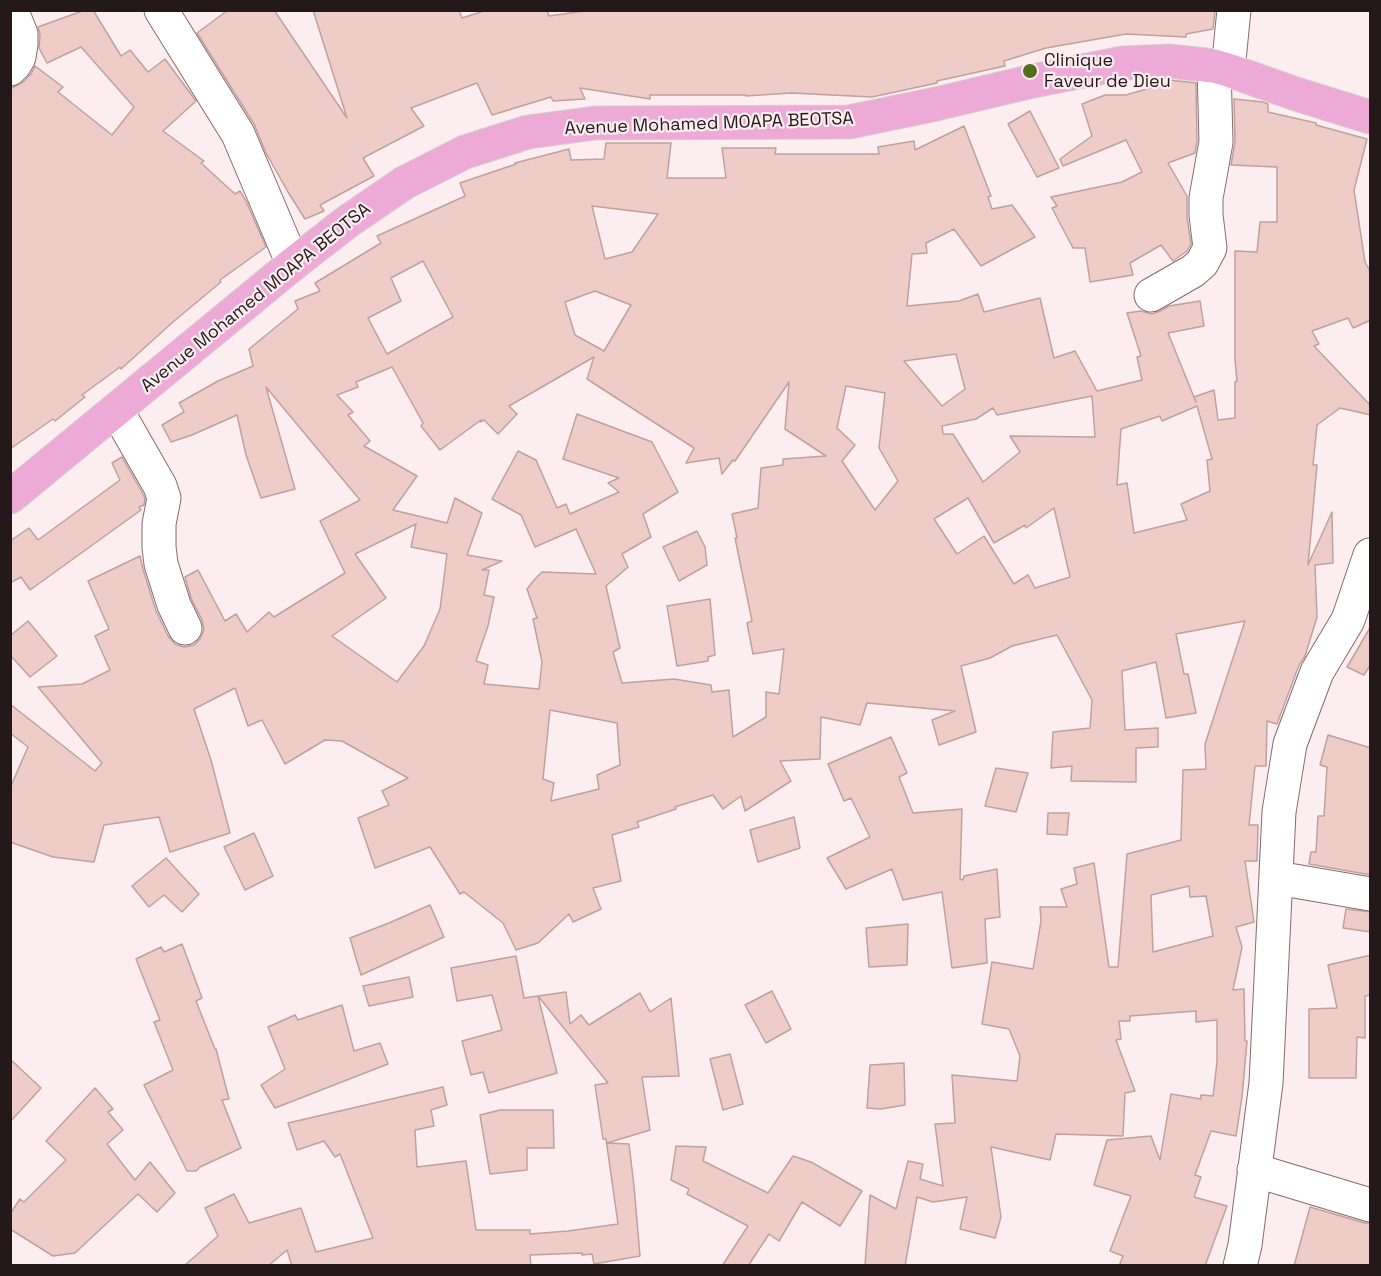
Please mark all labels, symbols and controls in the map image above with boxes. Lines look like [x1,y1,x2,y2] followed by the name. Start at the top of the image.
[1044,50,1171,92] place label: Clinique Faveur de Dieu
[1021,62,1039,80] marker: Clinique Faveur de Dieu
[564,108,854,140] street label: Avenue Mohamed MOAPA BEOTSA
[137,199,375,397] street label: Avenue Mohamed MOAPA BEOTSA

